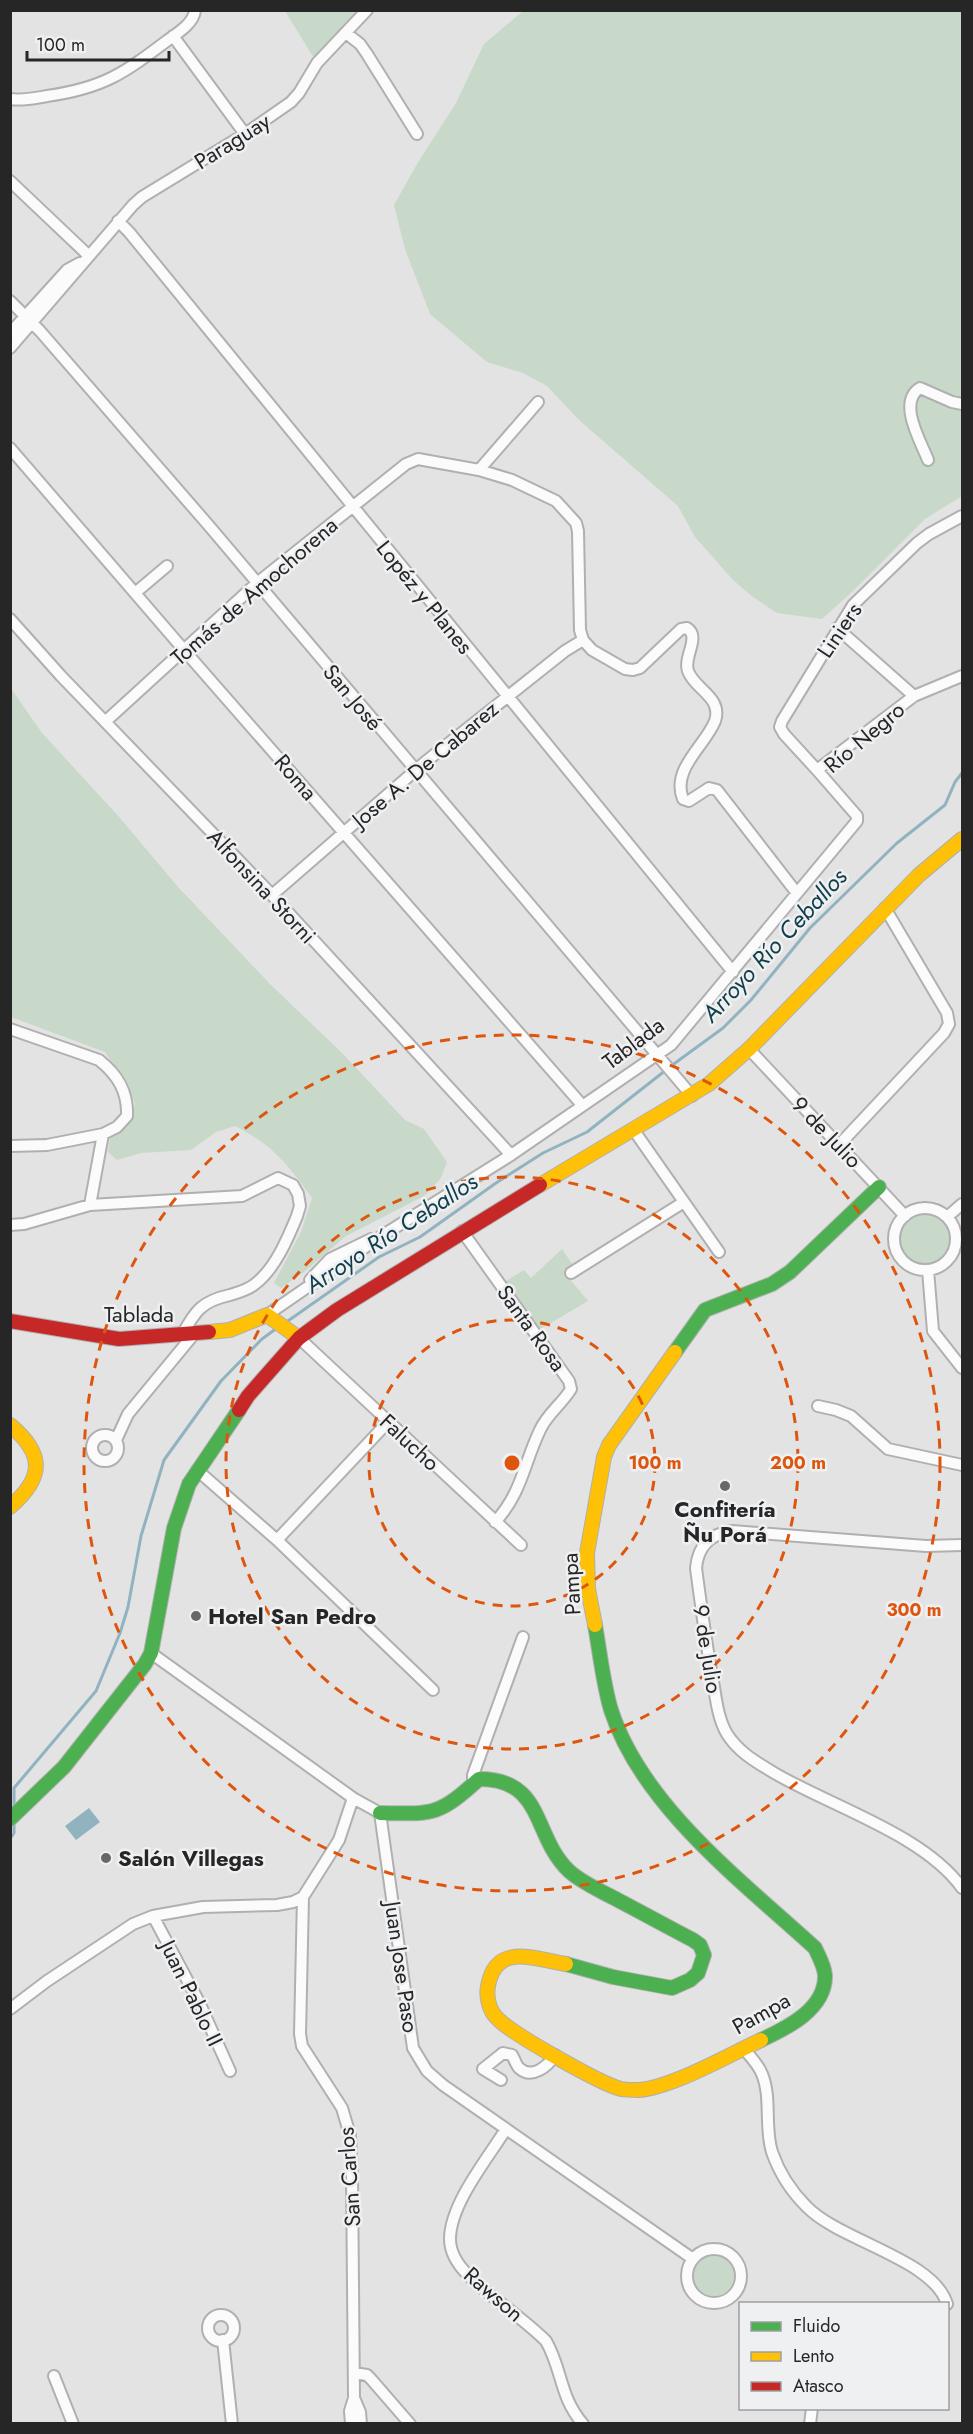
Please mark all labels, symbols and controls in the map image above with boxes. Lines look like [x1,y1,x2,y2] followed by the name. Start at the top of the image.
[27,24,170,62] scale bar
[36,32,85,58] text: 100 m
[188,105,277,177] street label: Paraguay
[163,509,345,673] street label: Tomás de Amochorena
[369,533,481,661] street label: Lopéz y Planes
[809,596,869,664] street label: Liniers
[316,657,390,737] street label: San José
[343,693,505,837] street label: Jose A. De Cabarez
[817,694,911,780] street label: Río Negro
[267,747,325,807] street label: Roma
[200,821,324,951] street label: Alfonsina Storni
[692,860,855,1031] water label: Arroyo Río Ceballos
[595,1009,671,1077] street label: Tablada
[784,1089,870,1175] street label: 9 de Julio
[297,1164,485,1303] water label: Arroyo Río Ceballos
[490,1278,574,1378] street label: Santa Rosa
[104,1298,174,1330] street label: Tablada
[373,1406,447,1478] street label: Falucho
[628,1450,682,1476] text: 100 m
[770,1450,826,1476] text: 200 m
[502,1453,522,1473] centre of rings
[718,1479,732,1493] marker: Confitería Ñu Porá
[674,1493,776,1550] place label: Confitería Ñu Porá
[553,1552,589,1616] street label: Pampa
[886,1597,942,1623] text: 300 m
[208,1600,376,1632] place label: Hotel San Pedro
[685,1602,731,1696] street label: 9 de Julio
[189,1609,203,1623] marker: Hotel San Pedro
[118,1842,264,1874] place label: Salón Villegas
[99,1851,113,1865] marker: Salón Villegas
[377,1896,427,2035] street label: Juan Jose Paso
[151,1932,231,2051] street label: Juan Pablo II
[726,1984,796,2042] street label: Pampa
[330,2126,368,2228] street label: San Carlos
[457,2259,531,2329] street label: Rawson
[739,2302,949,2410] legend
[793,2313,841,2339] text: Fluido
[793,2343,834,2369] text: Lento
[793,2373,844,2399] text: Atasco

